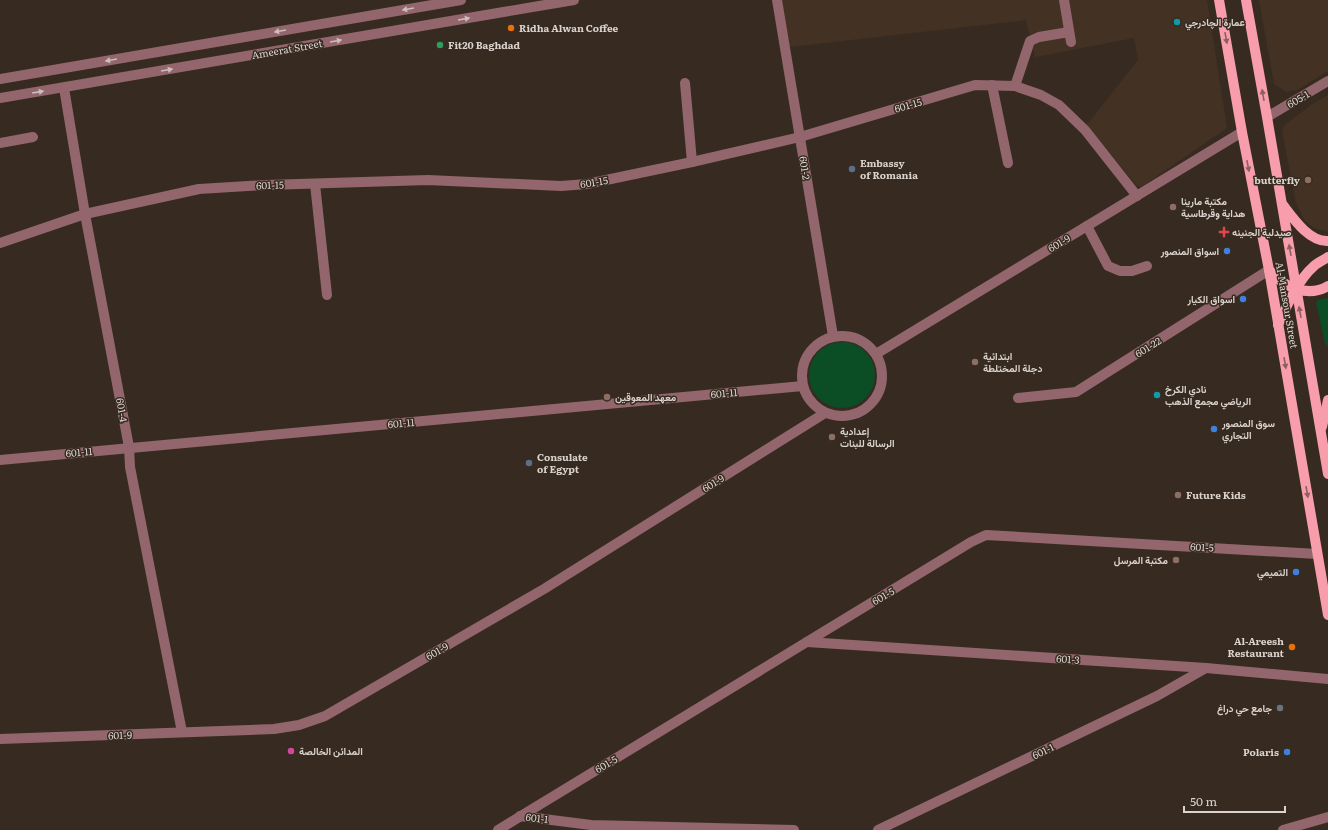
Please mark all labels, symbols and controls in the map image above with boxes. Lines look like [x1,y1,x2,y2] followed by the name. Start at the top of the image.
[402,6,414,12] one-way arrow
[1185,14,1245,31] place label: عمارة الچادرجي
[458,16,470,22] one-way arrow
[1172,17,1182,27] marker: عمارة الچادرجي
[519,20,619,35] place label: Ridha Alwan Coffee
[506,23,516,33] marker: Ridha Alwan Coffee
[274,28,286,34] one-way arrow
[1223,32,1229,45] one-way arrow
[250,35,323,62] street label: Ameerat Street
[448,37,521,52] place label: Fit20 Baghdad
[330,38,342,44] one-way arrow
[435,40,445,50] marker: Fit20 Baghdad
[105,57,117,63] one-way arrow
[161,67,173,73] one-way arrow
[1284,86,1312,111] street label: 605-1
[32,89,45,95] one-way arrow
[1260,89,1266,101] one-way arrow
[892,93,923,116] street label: 601-15
[796,155,815,181] street label: 601-2
[860,155,918,182] place label: Embassy of Romania
[1246,160,1252,173] one-way arrow
[847,164,857,174] marker: Embassy of Romania
[579,172,609,191] street label: 601-15
[1254,172,1301,187] place label: butterfly
[1303,175,1313,185] marker: butterfly
[256,177,284,192] street label: 601-15
[1181,193,1245,220] place label: مكتبة مارينا هداية وقرطاسية
[1168,202,1178,212] marker: مكتبة مارينا هداية وقرطاسية
[1232,224,1292,239] place label: صيدلية الجنينه
[1219,227,1229,237] marker: صيدلية الجنينه
[1045,230,1073,255] street label: 601-9
[1160,243,1219,258] place label: اسواق المنصور
[1287,244,1293,256] one-way arrow
[1222,246,1232,256] marker: اسواق المنصور
[1272,260,1303,349] street label: Al-Mansour Street
[1186,291,1235,306] place label: اسواق الكيار
[1238,294,1248,304] marker: اسواق الكيار
[1297,306,1303,318] one-way arrow
[1132,333,1164,360] street label: 601-22
[983,348,1043,375] place label: ابتدائية دجلة المختلطة
[970,357,980,367] marker: ابتدائية دجلة المختلطة
[1282,357,1288,370] one-way arrow
[1165,381,1251,410] place label: نادي الكرخ الرياضي مجمع الذهب
[710,384,738,401] street label: 601-11
[615,389,677,404] place label: معهد المعوقين
[1152,390,1162,400] marker: نادي الكرخ الرياضي مجمع الذهب
[602,392,612,402] marker: معهد المعوقين
[113,397,132,424] street label: 601-4
[387,414,415,431] street label: 601-11
[1221,415,1275,444] place label: سوق المنصور التجاري
[840,423,895,450] place label: إعدادية الرسالة للبنات
[1209,424,1219,434] marker: سوق المنصور التجاري
[827,432,837,442] marker: إعدادية الرسالة للبنات
[65,443,93,460] street label: 601-11
[537,449,588,476] place label: Consulate of Egypt
[524,458,534,468] marker: Consulate of Egypt
[699,470,727,495] street label: 601-9
[1304,485,1310,498] one-way arrow
[1186,487,1246,502] place label: Future Kids
[1173,490,1183,500] marker: Future Kids
[1190,538,1214,555] street label: 601-5
[1114,552,1169,567] place label: مكتبة المرسل
[1171,555,1181,565] marker: مكتبة المرسل
[1257,564,1288,581] place label: التميمي
[1291,567,1301,577] marker: التميمي
[869,583,897,608] street label: 601-5
[1228,633,1285,660] place label: Al-Areesh Restaurant
[423,638,451,663] street label: 601-9
[1287,642,1297,652] marker: Al-Areesh Restaurant
[1056,650,1080,667] street label: 601-3
[1217,700,1272,717] place label: جامع حي دراغ
[1275,703,1285,713] marker: جامع حي دراغ
[108,727,132,742] street label: 601-9
[1029,739,1056,762] street label: 601-1
[299,743,363,758] place label: المدائن الخالصة
[1243,744,1279,759] place label: Polaris
[286,746,296,756] marker: المدائن الخالصة
[1282,747,1292,757] marker: Polaris
[592,751,620,776] street label: 601-5
[1184,788,1285,814] scale bar
[1190,792,1217,810] text: 50 m
[525,809,549,826] street label: 601-1

